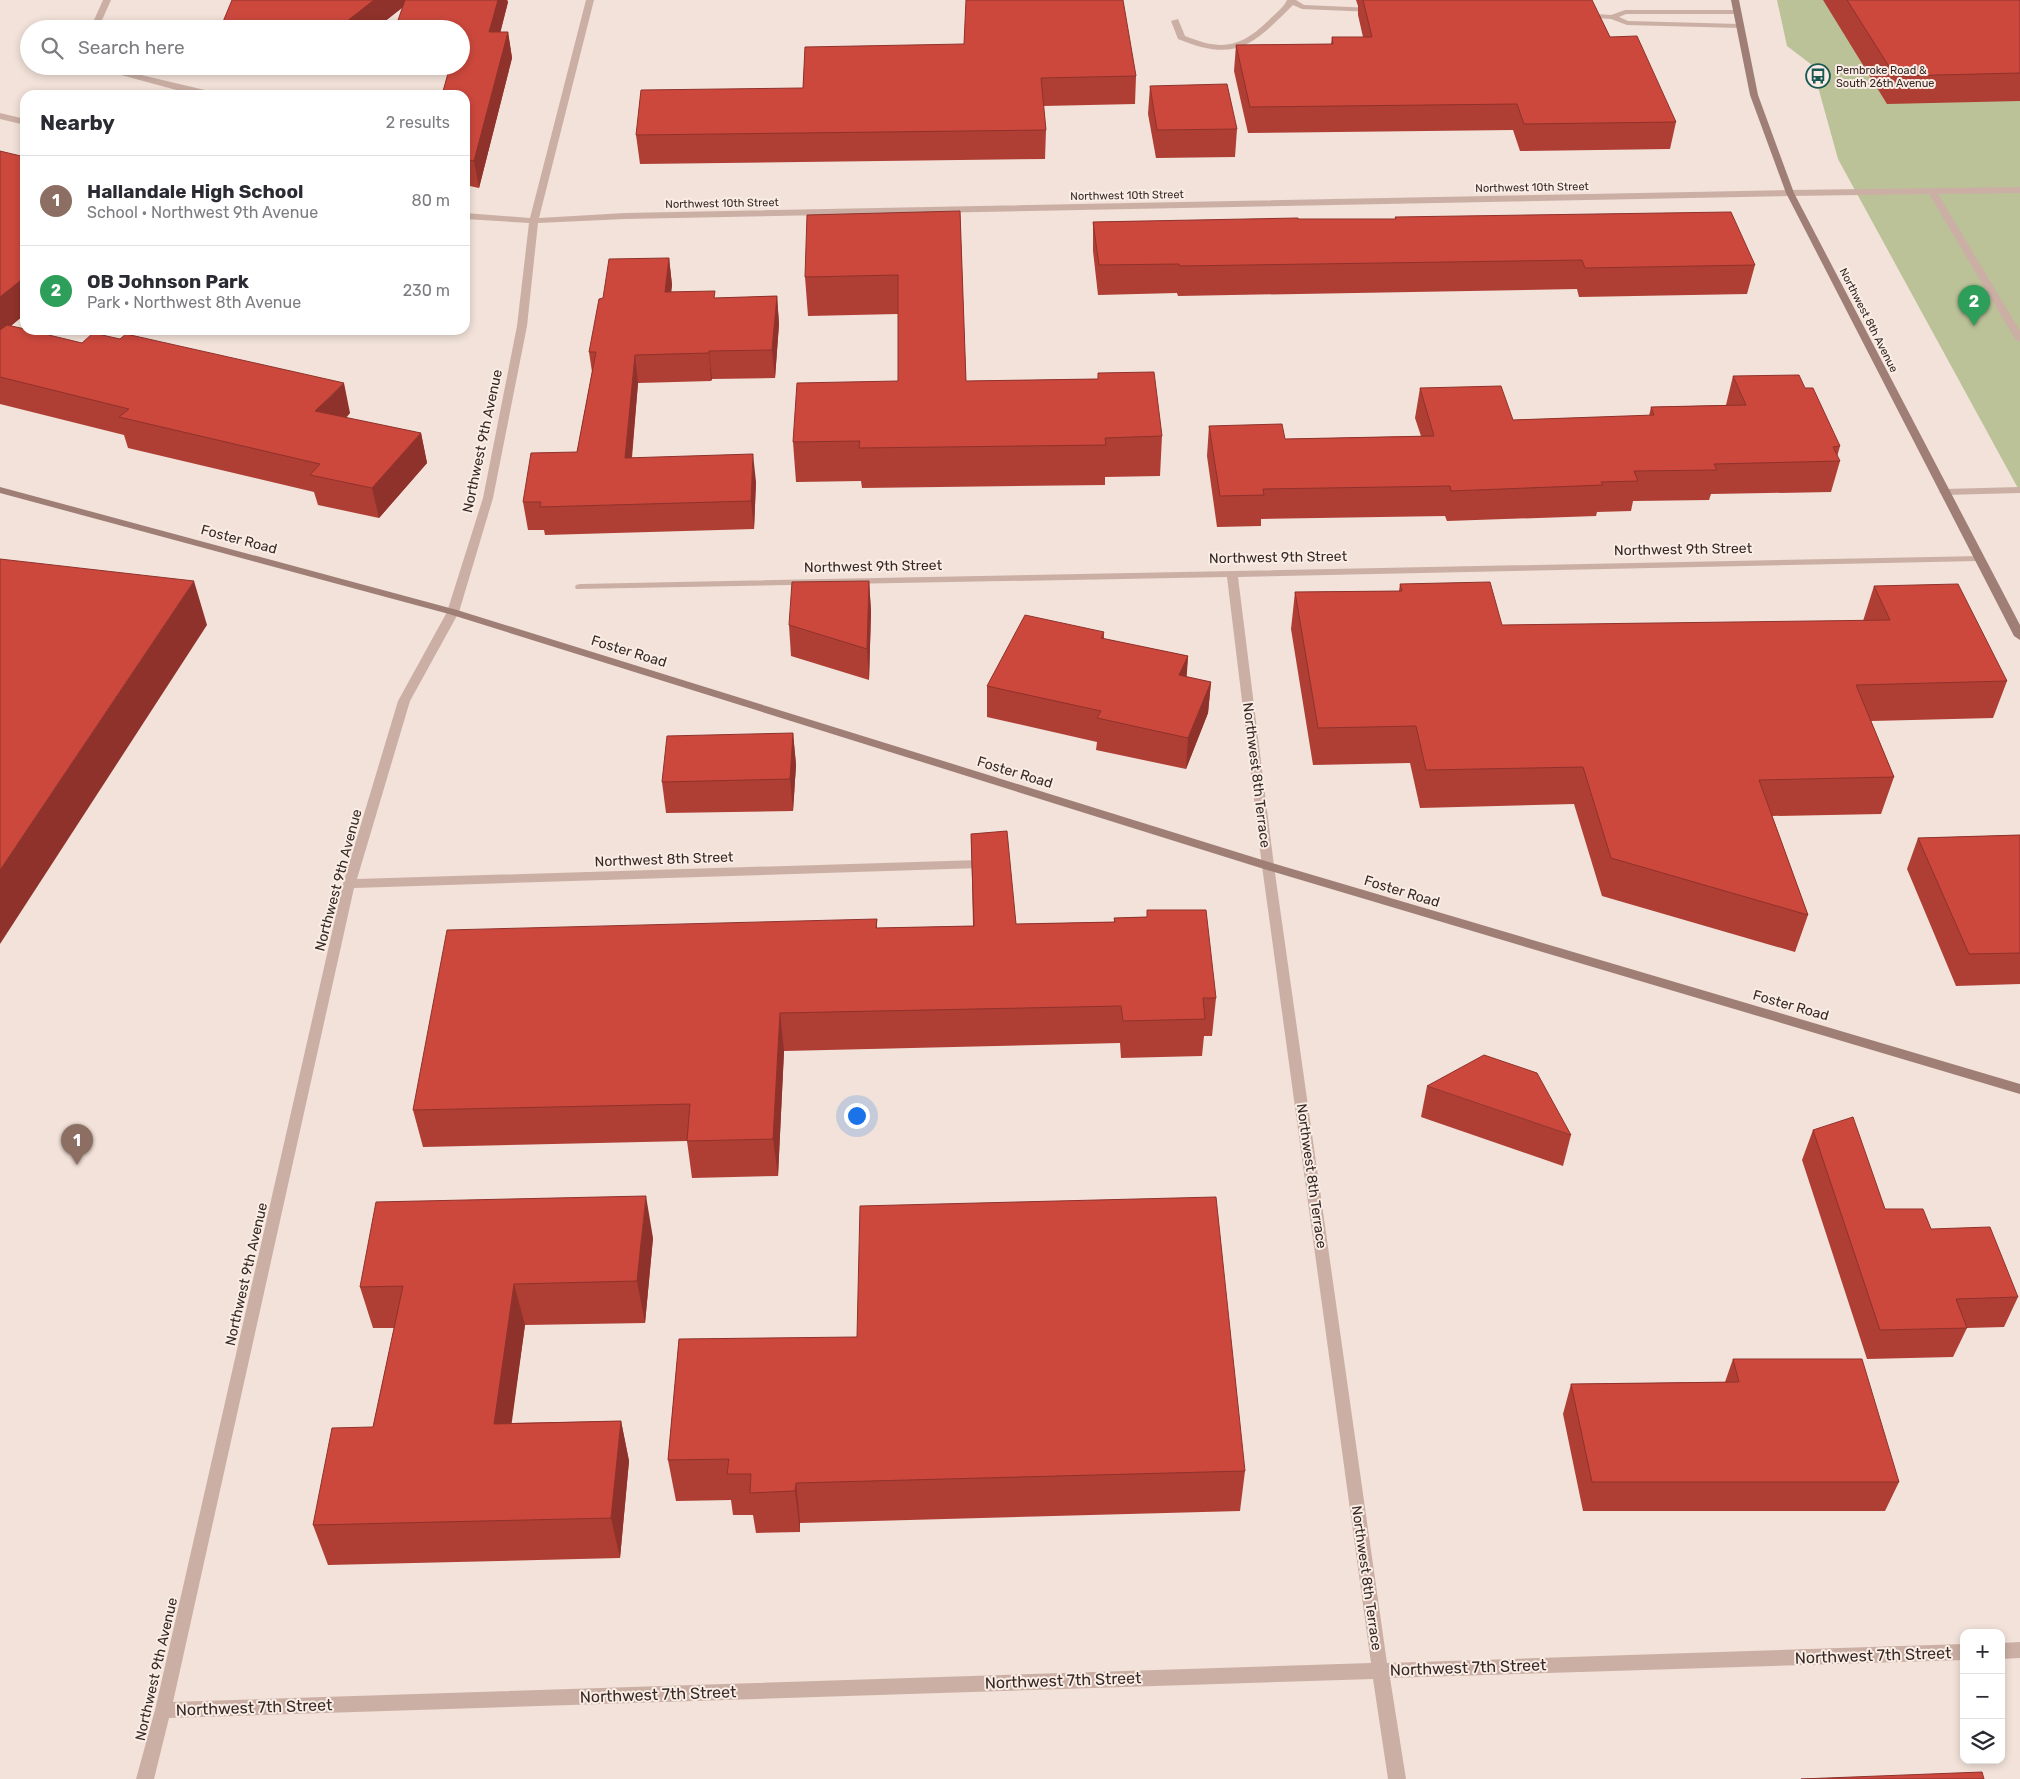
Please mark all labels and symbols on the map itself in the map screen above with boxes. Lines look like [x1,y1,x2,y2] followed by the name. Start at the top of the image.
[1805,63,1831,89] bus stop icon: Pembroke Road & South 26th Avenue
[1836,64,1935,90] place label: Pembroke Road & South 26th Avenue
[1475,180,1590,195] street label: Northwest 10th Street
[1070,188,1185,203] street label: Northwest 10th Street
[665,196,780,211] street label: Northwest 10th Street
[1837,266,1901,375] street label: Northwest 8th Avenue
[1958,285,1990,326] pin: 2
[459,368,506,514] street label: Northwest 9th Avenue
[199,521,279,558] street label: Foster Road
[1614,540,1753,559] street label: Northwest 9th Street
[1209,548,1348,567] street label: Northwest 9th Street
[804,557,943,576] street label: Northwest 9th Street
[589,632,669,671] street label: Foster Road
[1239,701,1274,849] street label: Northwest 8th Terrace
[975,753,1055,792] street label: Foster Road
[311,807,366,953] street label: Northwest 9th Avenue
[594,849,734,870] street label: Northwest 8th Street
[1362,872,1442,911] street label: Foster Road
[1751,987,1831,1024] street label: Foster Road
[1293,1102,1330,1250] street label: Northwest 8th Terrace
[844,1103,870,1129] your location
[61,1124,93,1165] pin: 1
[222,1201,271,1347] street label: Northwest 9th Avenue
[1348,1504,1385,1652] street label: Northwest 8th Terrace
[132,1596,181,1742] street label: Northwest 9th Avenue
[1794,1643,1952,1668] street label: Northwest 7th Street
[1389,1655,1547,1680] street label: Northwest 7th Street
[984,1668,1142,1693] street label: Northwest 7th Street
[579,1682,737,1707] street label: Northwest 7th Street
[175,1695,333,1720] street label: Northwest 7th Street

